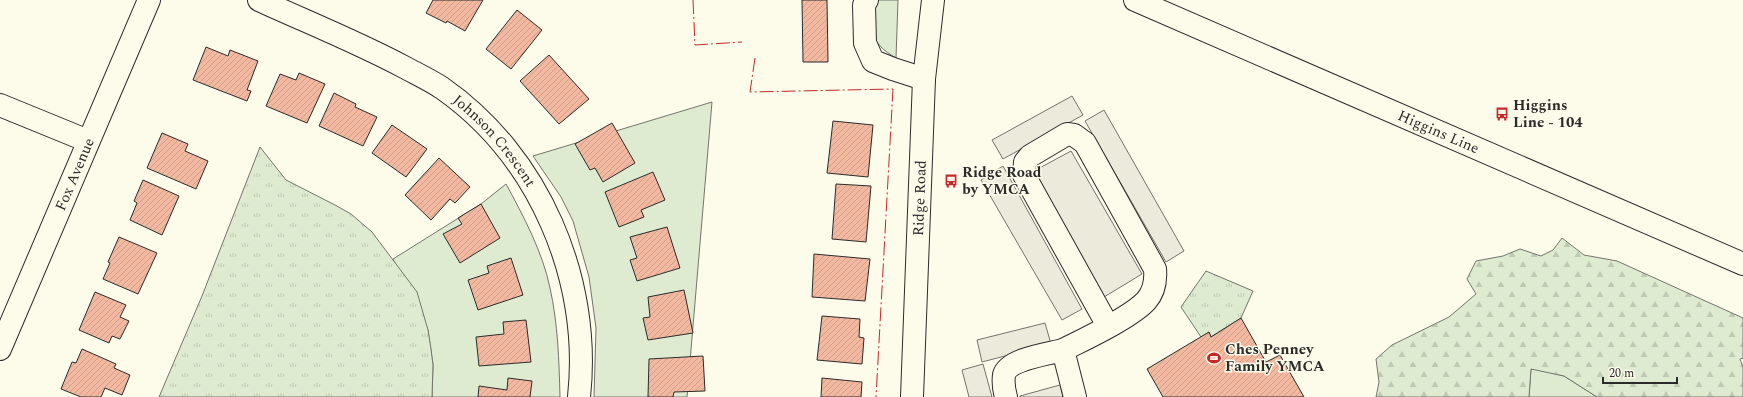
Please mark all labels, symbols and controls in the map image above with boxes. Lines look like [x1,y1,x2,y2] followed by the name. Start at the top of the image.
[448,89,542,191] street label: Johnson Crescent
[1513,94,1583,134] place label: Higgins Line - 104
[1394,104,1483,160] street label: Higgins Line
[1494,106,1510,122] bus stop icon: Higgins Line - 104
[49,134,100,214] street label: Fox Avenue
[907,160,932,237] street label: Ridge Road
[962,161,1042,201] place label: Ridge Road by YMCA
[943,173,959,189] bus stop icon: Ridge Road by YMCA
[1225,338,1325,378] place label: Ches Penney Family YMCA
[1206,350,1222,366] sports icon: Ches Penney Family YMCA
[1603,359,1677,385] scale bar
[1609,364,1634,383] text: 20 m

